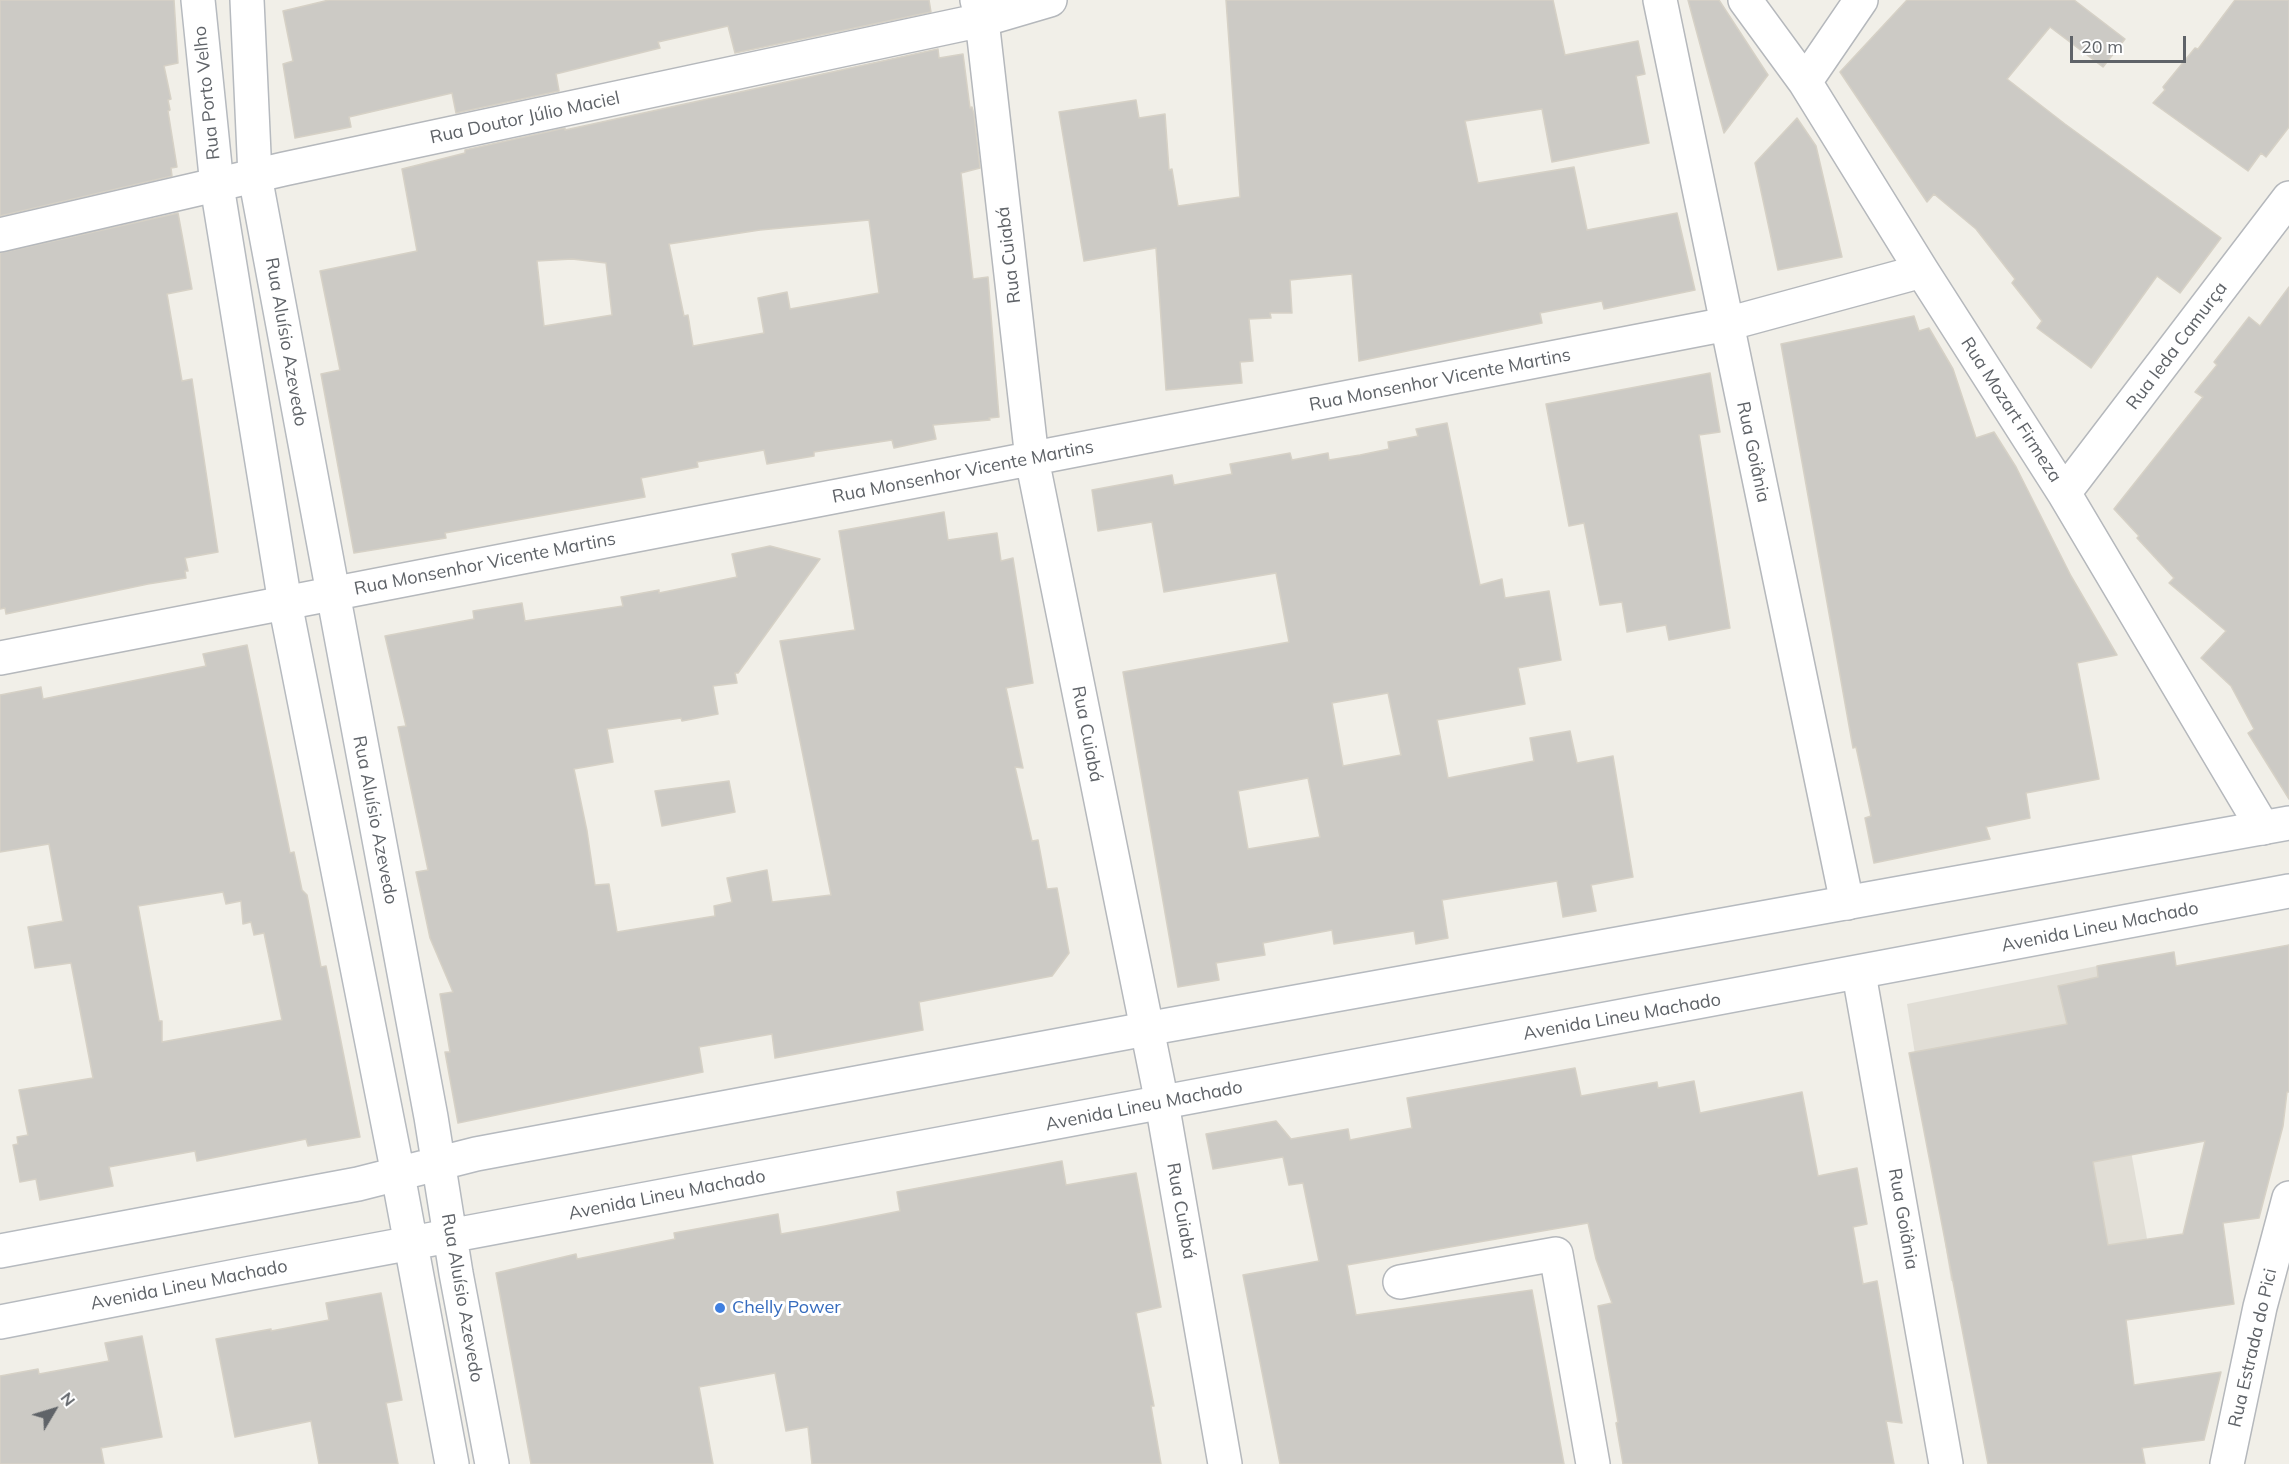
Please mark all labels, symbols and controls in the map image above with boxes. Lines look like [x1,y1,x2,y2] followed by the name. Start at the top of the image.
[2073,24,2188,62] scale bar
[189,25,225,161] street label: Rua Porto Velho
[2081,35,2123,58] text: 20 m
[428,87,622,149] street label: Rua Doutor Júlio Maciel
[992,205,1026,305] street label: Rua Cuiabá
[261,256,311,428] street label: Rua Aluísio Azevedo
[2122,278,2232,414] street label: Rua Ieda Camurça
[1956,333,2066,487] street label: Rua Mozart Firmeza
[1307,344,1573,416] street label: Rua Monsenhor Vicente Martins
[1732,400,1774,504] street label: Rua Goiânia
[830,436,1096,508] street label: Rua Monsenhor Vicente Martins
[352,528,618,600] street label: Rua Monsenhor Vicente Martins
[1067,684,1107,784] street label: Rua Cuiabá
[348,734,402,906] street label: Rua Aluísio Azevedo
[2000,897,2200,957] street label: Avenida Lineu Machado
[1522,989,1722,1045] street label: Avenida Lineu Machado
[1044,1076,1244,1136] street label: Avenida Lineu Machado
[1162,1161,1200,1261] street label: Rua Cuiabá
[567,1165,767,1225] street label: Avenida Lineu Machado
[1883,1167,1923,1271] street label: Rua Goiânia
[437,1212,487,1384] street label: Rua Aluísio Azevedo
[89,1255,289,1315] street label: Avenida Lineu Machado
[2224,1266,2282,1430] street label: Rua Estrada do Pici
[732,1297,841,1319] place label: Chelly Power
[713,1301,727,1315] marker: Chelly Power
[24,1380,84,1440] north arrow
[57,1388,80,1410] text: N

